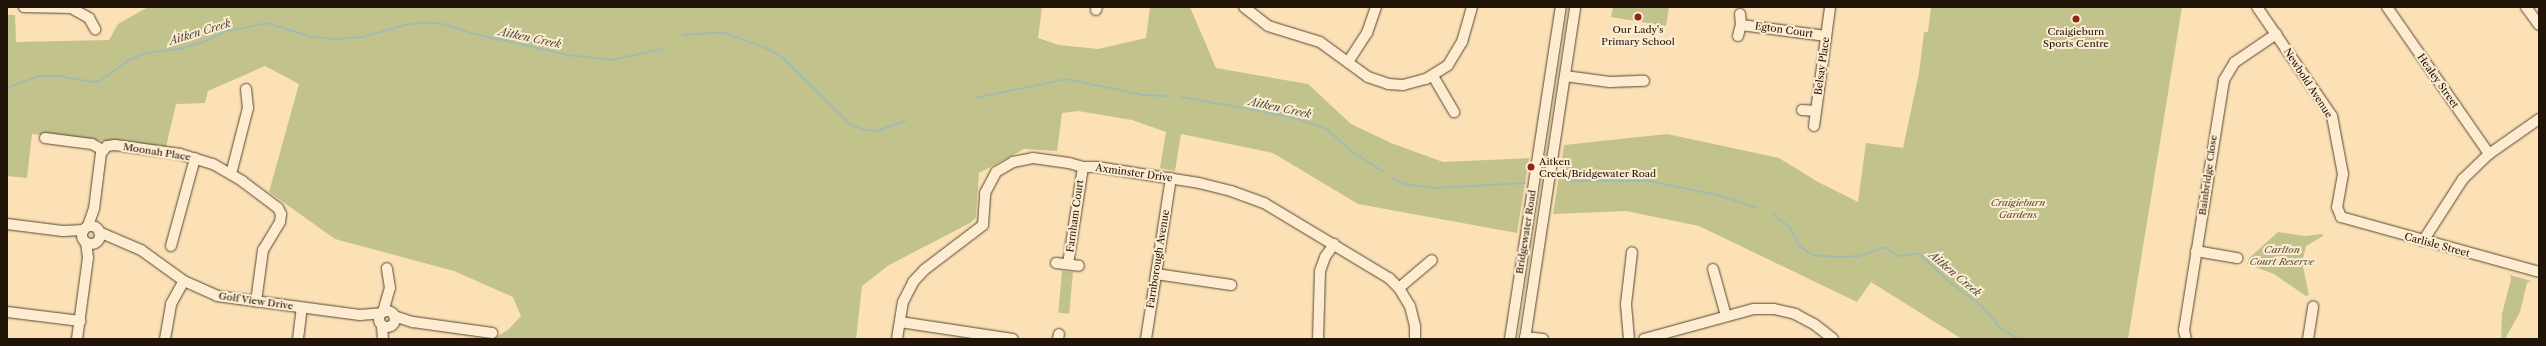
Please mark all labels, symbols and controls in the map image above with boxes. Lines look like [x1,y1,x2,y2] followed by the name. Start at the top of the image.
[1633,12,1643,22] marker: Our Lady's Primary School
[2071,14,2081,24] marker: Craigieburn Sports Centre
[168,16,232,48] water label: Aitken Creek
[1754,20,1814,40] street label: Egton Court
[1601,23,1675,46] place label: Our Lady's Primary School
[497,25,563,51] water label: Aitken Creek
[2043,25,2109,48] place label: Craigieburn Sports Centre
[1812,36,1832,96] street label: Belsay Place
[2281,46,2335,120] street label: Newbold Avenue
[2415,51,2461,111] street label: Healey Street
[1247,95,1313,121] water label: Aitken Creek
[2196,134,2220,216] street label: Bainbridge Close
[122,141,192,163] street label: Moonah Place
[1539,155,1656,178] place label: Aitken Creek/Bridgewater Road
[1094,162,1174,184] street label: Axminster Drive
[1526,162,1536,172] marker: Aitken Creek/Bridgewater Road
[1064,179,1086,253] street label: Farnham Court
[1513,189,1539,275] street label: Bridgewater Road
[1991,196,2045,220] park label: Craigieburn Gardens
[1144,209,1172,309] street label: Farnborough Avenue
[2403,231,2471,259] street label: Carlisle Street
[2250,243,2314,266] park label: Carlton Court Reserve
[1926,248,1984,300] water label: Aitken Creek
[218,290,294,312] street label: Golf View Drive

